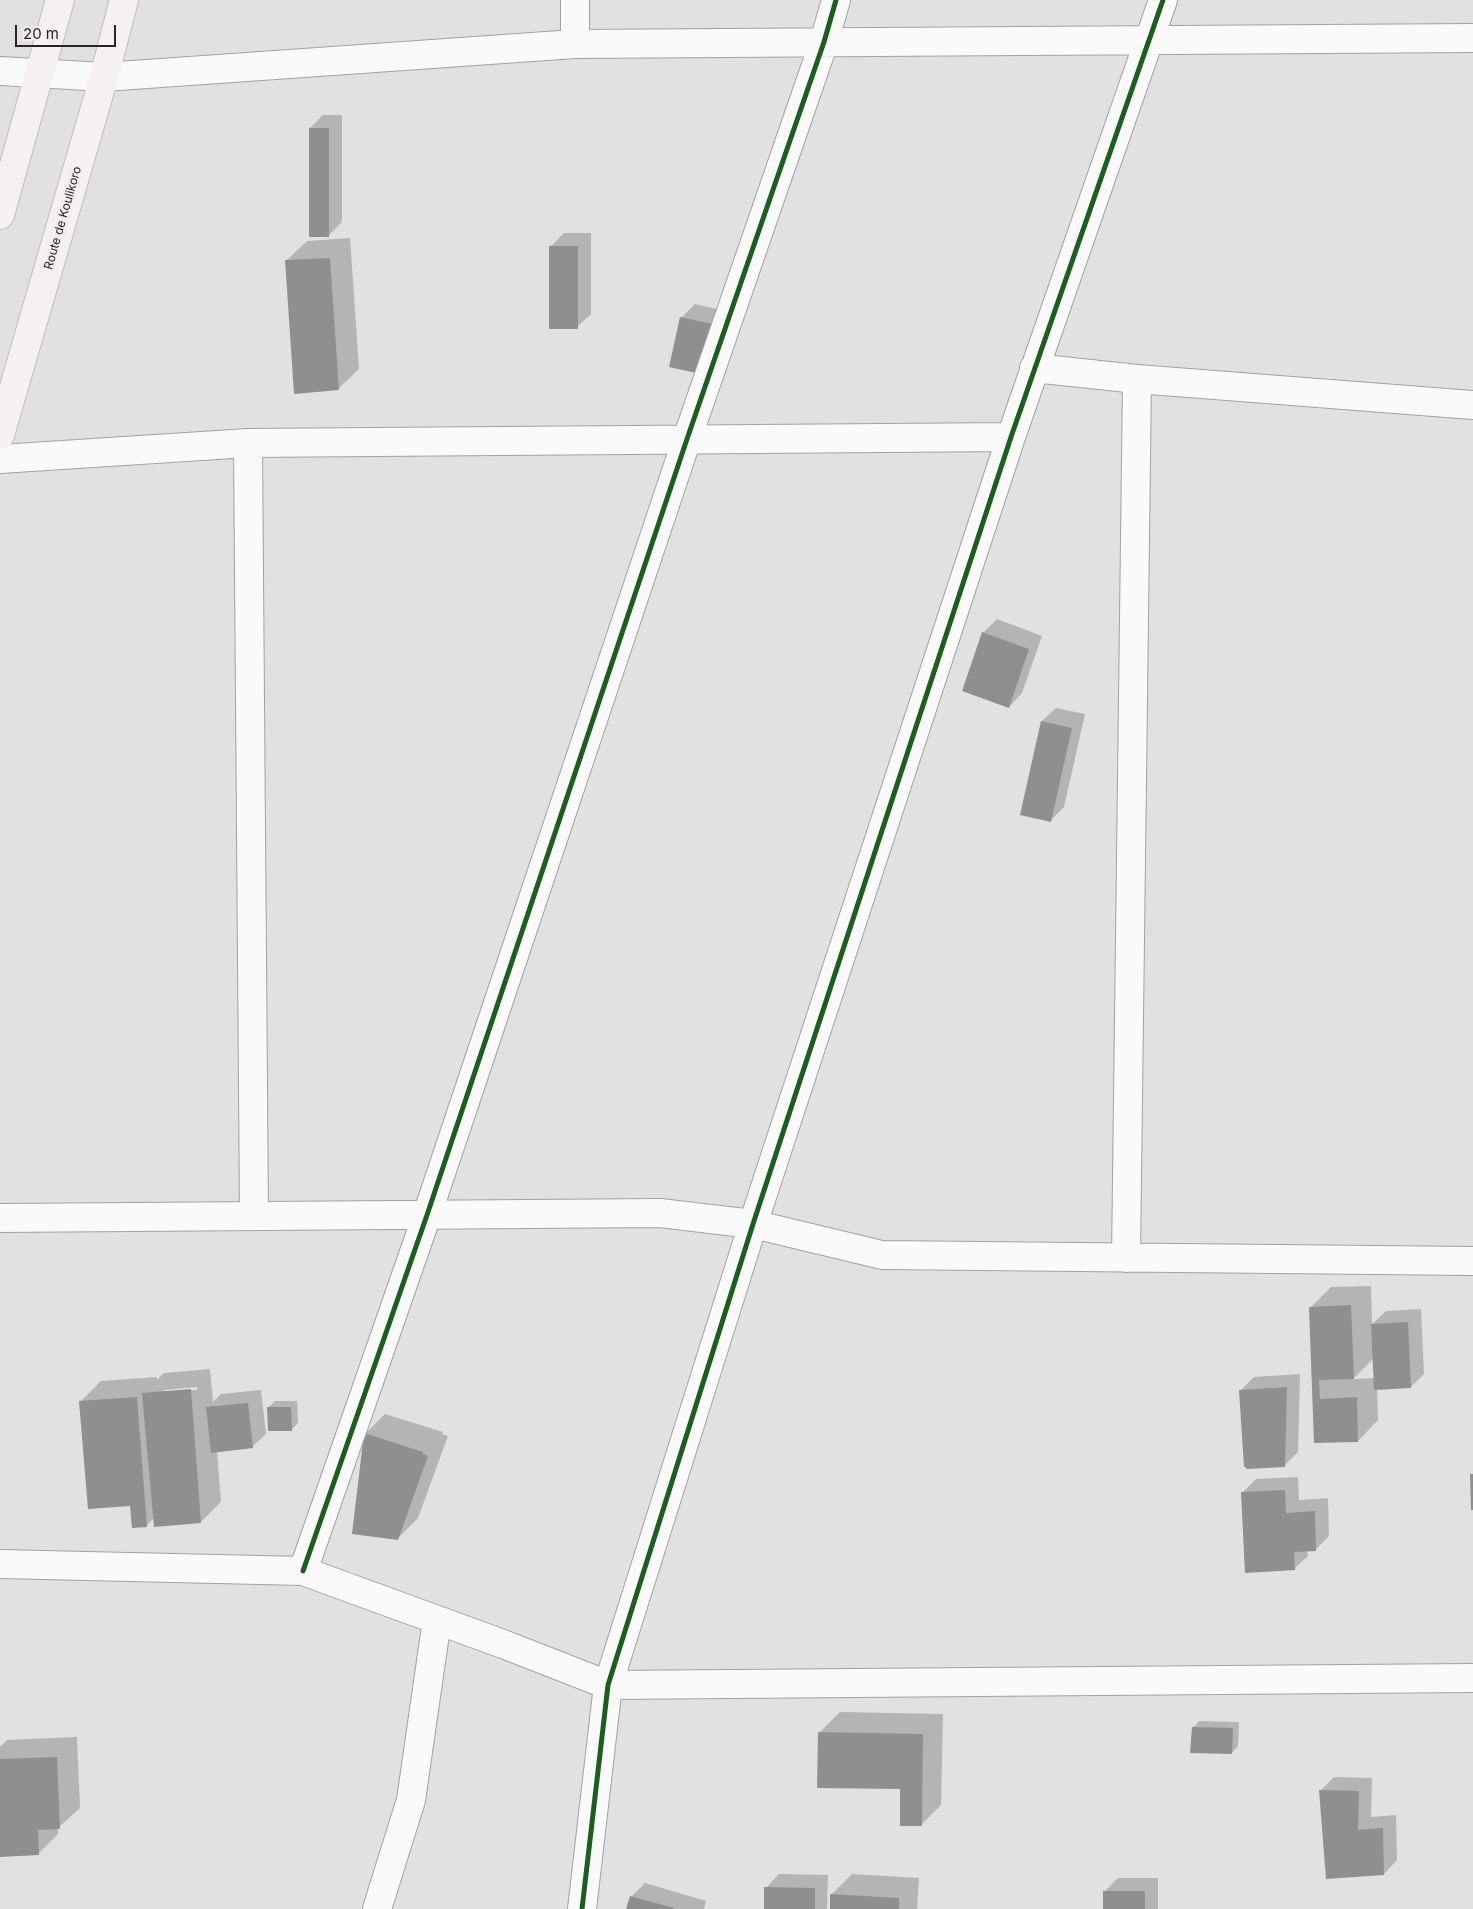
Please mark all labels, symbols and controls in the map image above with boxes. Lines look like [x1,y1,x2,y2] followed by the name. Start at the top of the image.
[18,15,119,47] scale bar
[23,24,59,43] text: 20 m
[41,165,85,271] street label: Route de Koulikoro

